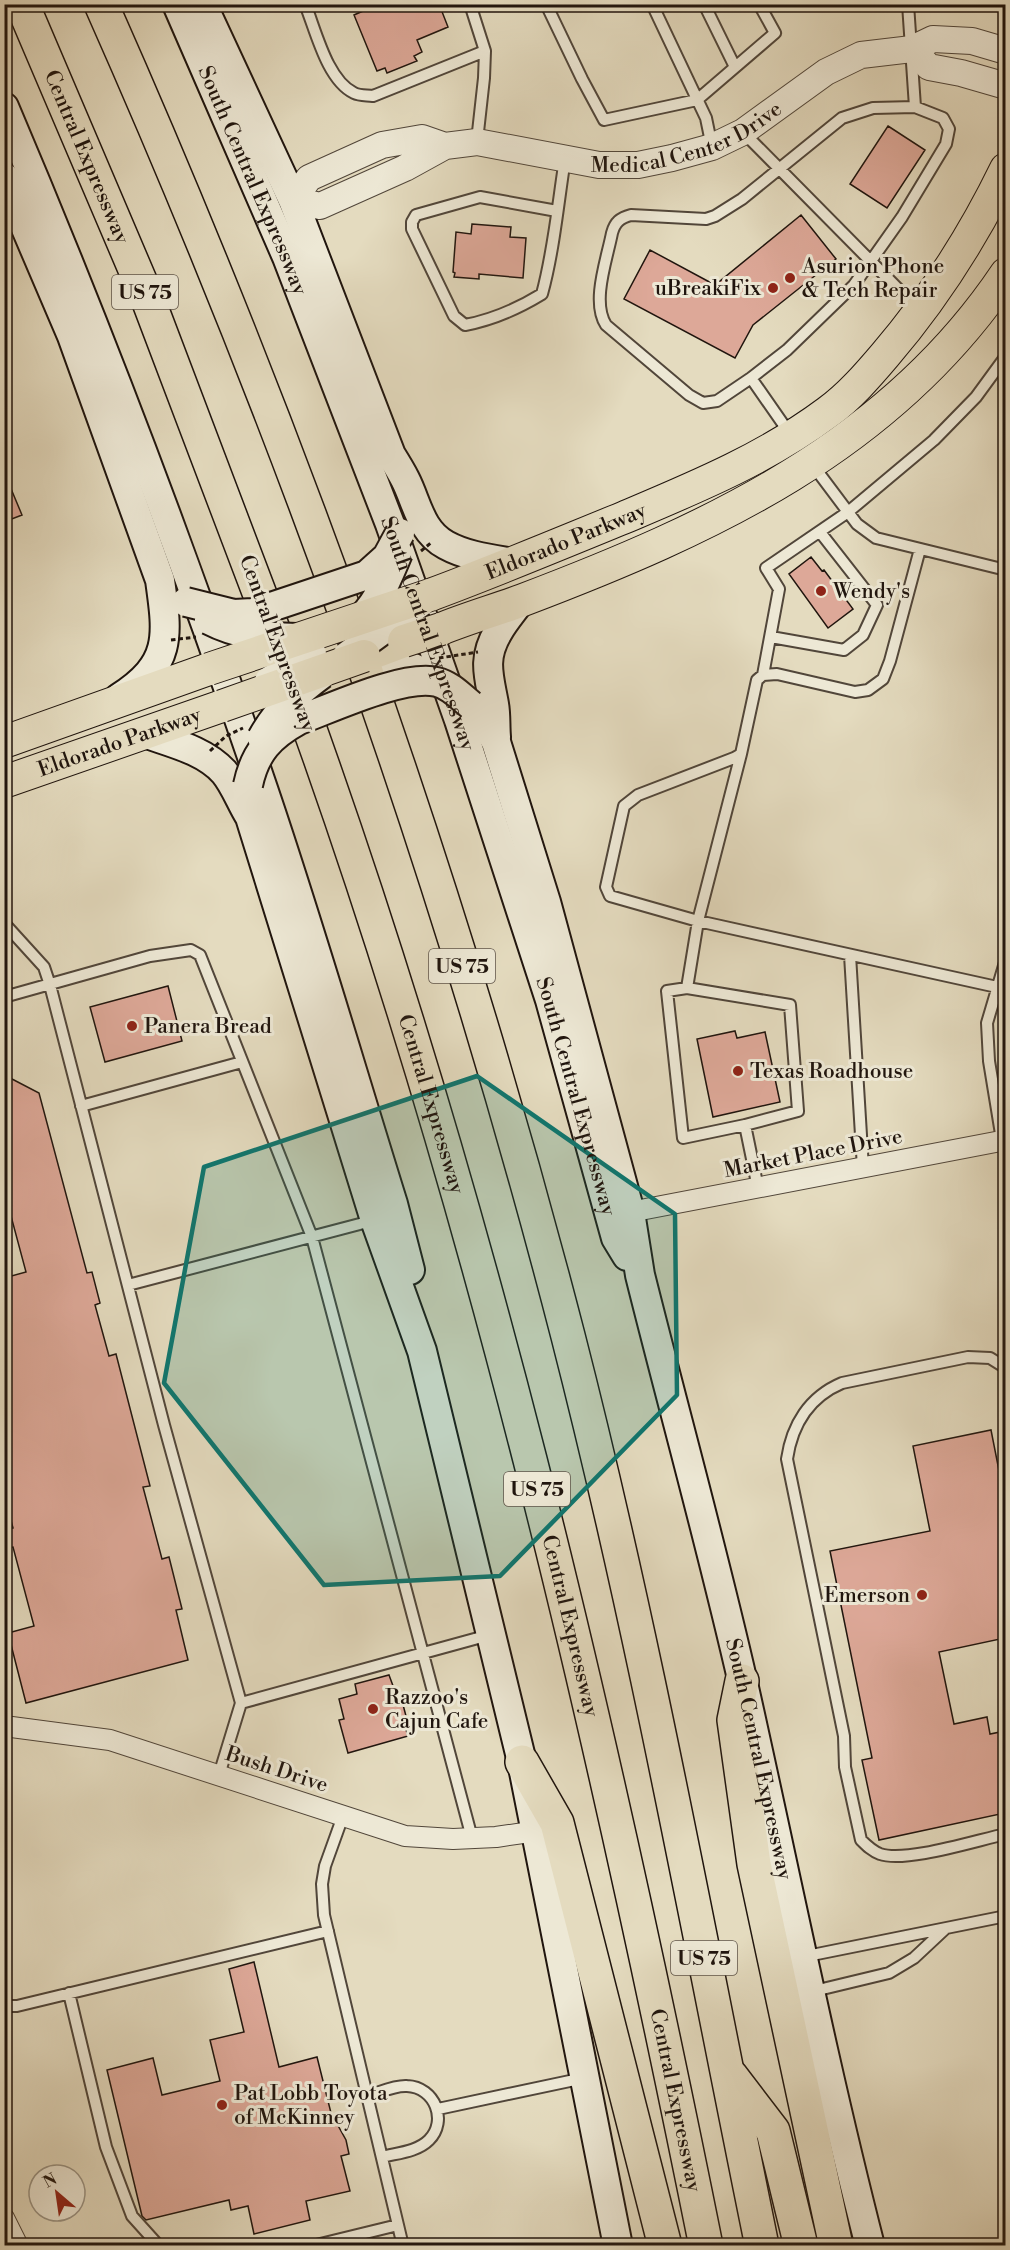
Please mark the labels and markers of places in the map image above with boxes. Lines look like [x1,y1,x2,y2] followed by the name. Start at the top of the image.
[801,254,944,304] place label: Asurion Phone & Tech Repair
[783,271,797,285] marker: Asurion Phone & Tech Repair
[655,276,761,302] place label: uBreakiFix
[766,281,780,295] marker: uBreakiFix
[832,579,910,605] place label: Wendy's
[814,584,828,598] marker: Wendy's
[144,1014,272,1040] place label: Panera Bread
[125,1019,139,1033] marker: Panera Bread
[750,1059,913,1085] place label: Texas Roadhouse
[731,1064,745,1078] marker: Texas Roadhouse
[824,1583,910,1609] place label: Emerson
[915,1588,929,1602] marker: Emerson
[385,1685,488,1735] place label: Razzoo's Cajun Cafe
[366,1702,380,1716] marker: Razzoo's Cajun Cafe
[234,2081,388,2131] place label: Pat Lobb Toyota of McKinney
[215,2098,229,2112] marker: Pat Lobb Toyota of McKinney

